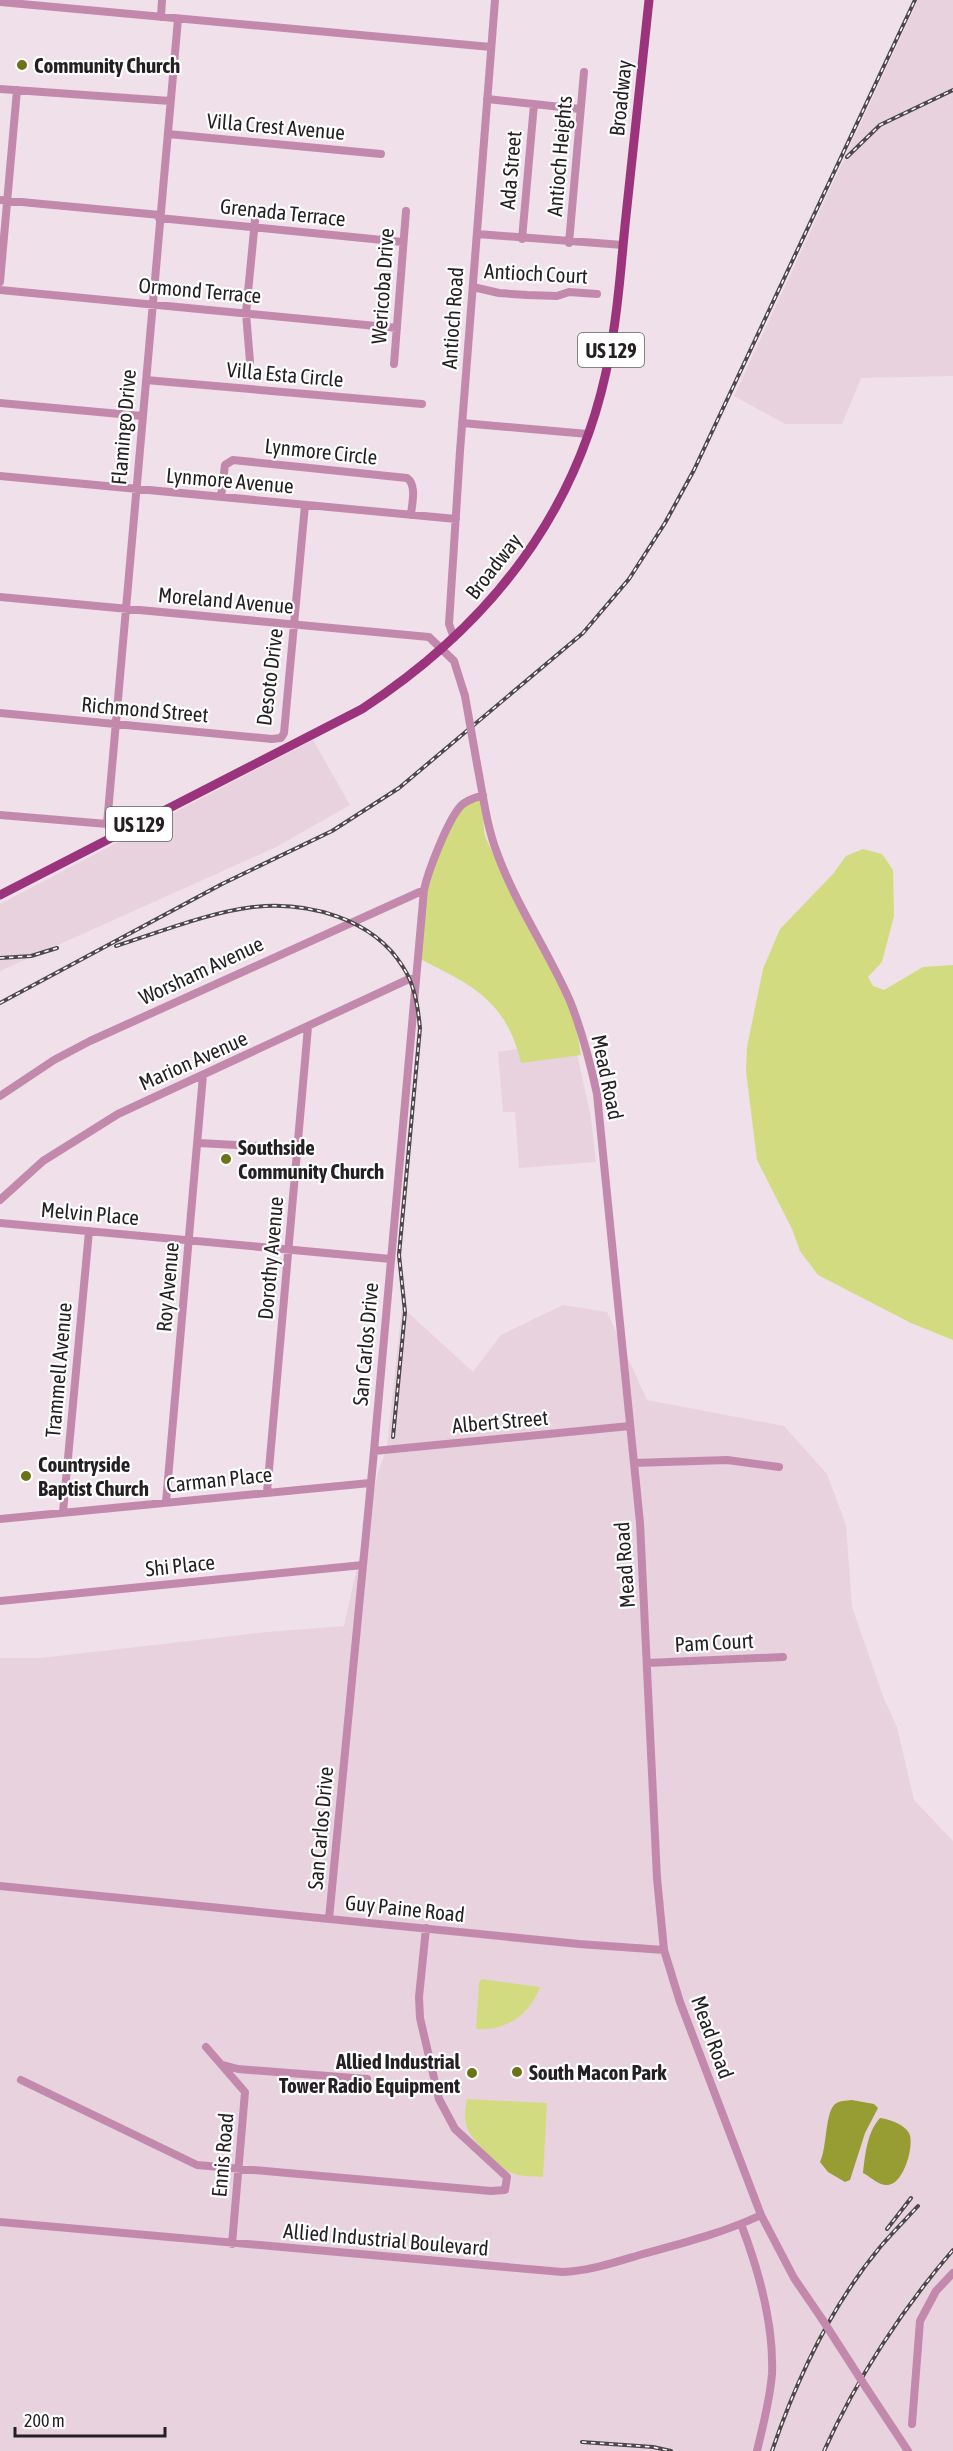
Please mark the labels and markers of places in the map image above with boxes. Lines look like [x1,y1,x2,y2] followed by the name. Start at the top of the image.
[34,53,180,77] place label: Community Church
[15,58,29,72] marker: Community Church
[238,1135,384,1183] place label: Southside Community Church
[219,1152,233,1166] marker: Southside Community Church
[38,1452,149,1500] place label: Countryside Baptist Church
[19,1469,33,1483] marker: Countryside Baptist Church
[279,2049,460,2097] place label: Allied Industrial Tower Radio Equipment
[529,2060,667,2084] place label: South Macon Park
[510,2065,524,2079] marker: South Macon Park
[465,2066,479,2080] marker: Allied Industrial Tower Radio Equipment

